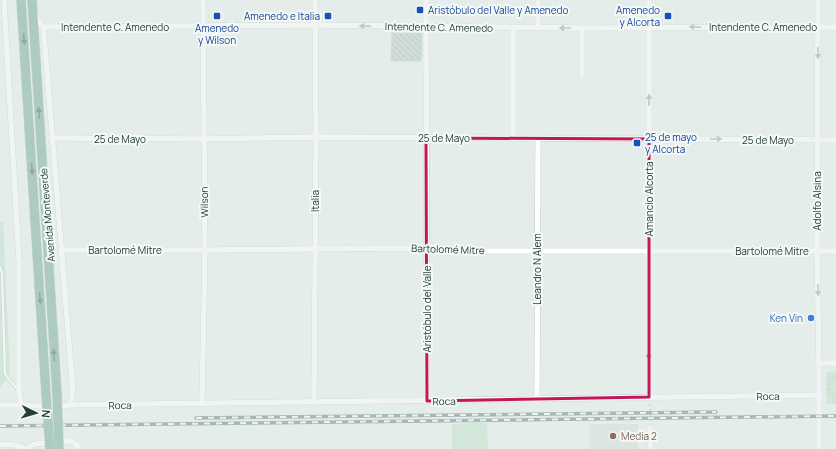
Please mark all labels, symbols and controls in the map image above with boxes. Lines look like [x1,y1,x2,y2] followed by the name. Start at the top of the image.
[428,3,569,17] place label: Aristóbulo del Valle y Amenedo
[616,3,660,29] place label: Amenedo y Alcorta
[415,5,425,15] marker: Aristóbulo del Valle y Amenedo
[244,9,320,23] place label: Amenedo e Italia
[212,11,222,21] marker: Amenedo y Wilson
[323,11,333,21] marker: Amenedo e Italia
[663,11,673,21] marker: Amenedo y Alcorta
[385,19,493,35] street label: Intendente C. Amenedo
[61,20,169,34] street label: Intendente C. Amenedo
[709,20,817,34] street label: Intendente C. Amenedo
[195,21,239,47] place label: Amenedo y Wilson
[359,22,371,29] one-way arrow
[688,24,701,30] one-way arrow
[558,25,571,31] one-way arrow
[20,33,27,45] one-way arrow
[815,47,821,60] one-way arrow
[646,93,652,106] one-way arrow
[36,107,43,119] one-way arrow
[645,130,697,156] place label: 25 de mayo y Alcorta
[418,131,470,145] street label: 25 de Mayo
[94,132,146,146] street label: 25 de Mayo
[742,133,794,147] street label: 25 de Mayo
[710,136,723,142] one-way arrow
[632,138,642,148] marker: 25 de mayo y Alcorta
[642,161,656,237] street label: Amancio Alcorta
[28,163,35,175] one-way arrow
[36,167,58,262] street label: Avenida Monteverde
[810,171,824,231] street label: Adolfo Alsina
[197,186,211,218] street label: Wilson
[308,190,322,212] street label: Italia
[530,233,544,305] street label: Leandro N Alem
[411,241,485,257] street label: Bartolomé Mitre
[88,243,162,257] street label: Bartolomé Mitre
[735,244,809,258] street label: Bartolomé Mitre
[420,265,434,353] street label: Aristóbulo del Valle
[814,284,821,296] one-way arrow
[37,292,44,304] one-way arrow
[770,311,803,325] place label: Ken Vin
[806,313,816,323] marker: Ken Vin
[51,349,58,361] one-way arrow
[646,351,652,364] one-way arrow
[756,389,780,403] street label: Roca
[16,393,56,433] north arrow
[432,394,456,408] street label: Roca
[108,398,132,412] street label: Roca
[39,409,54,419] text: N
[621,429,657,443] place label: Media 2
[608,431,618,441] marker: Media 2

